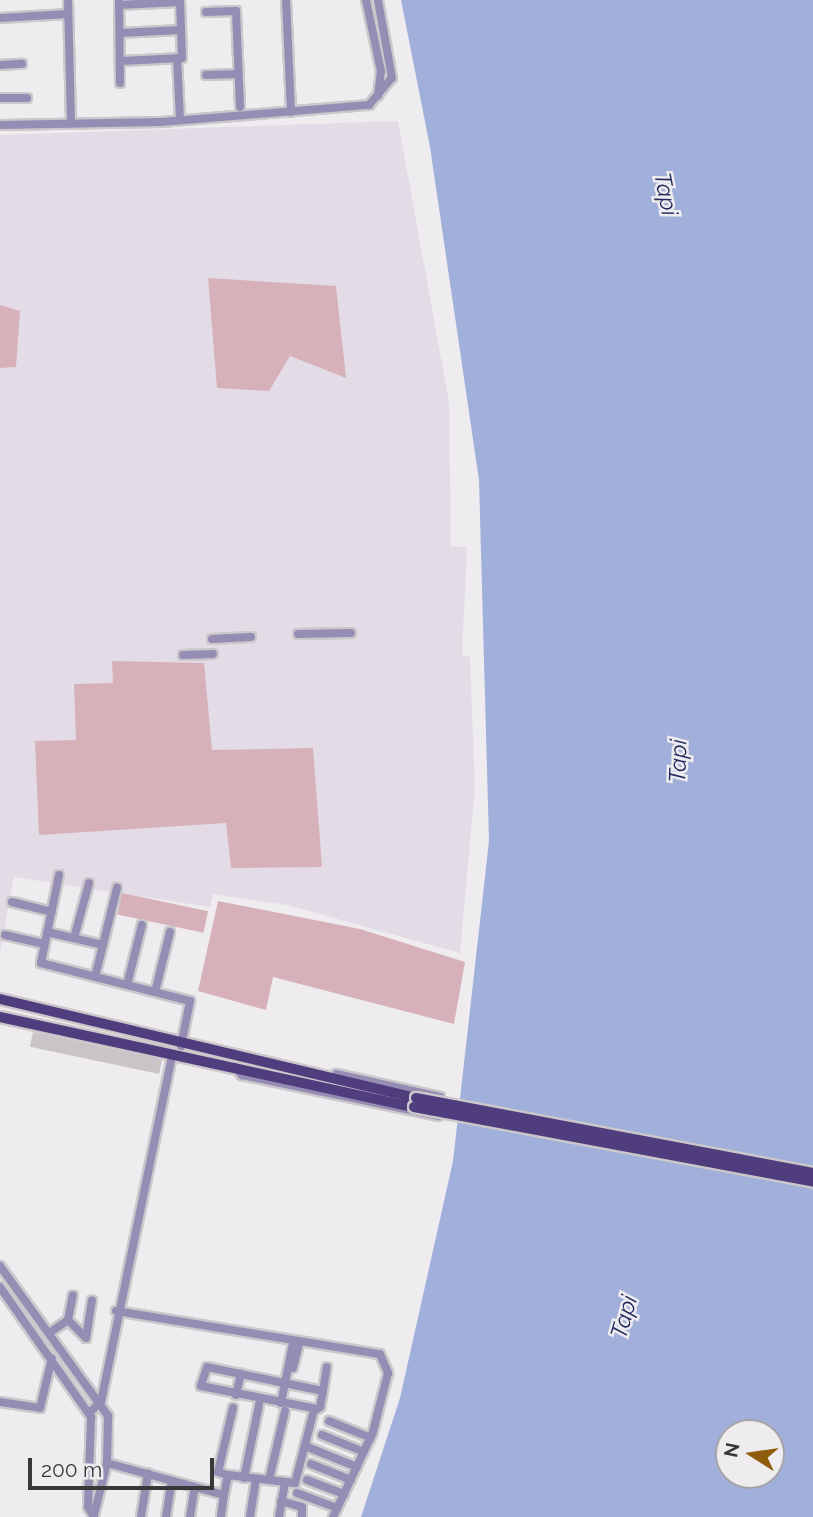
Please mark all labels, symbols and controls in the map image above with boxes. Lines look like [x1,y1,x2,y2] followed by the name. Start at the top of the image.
[648,170,684,218] water label: Tapi
[663,739,693,783] water label: Tapi
[605,1292,643,1342] water label: Tapi
[715,1419,785,1489] north arrow
[719,1441,744,1459] text: N
[32,1444,217,1488] scale bar
[41,1457,102,1482] text: 200 m

